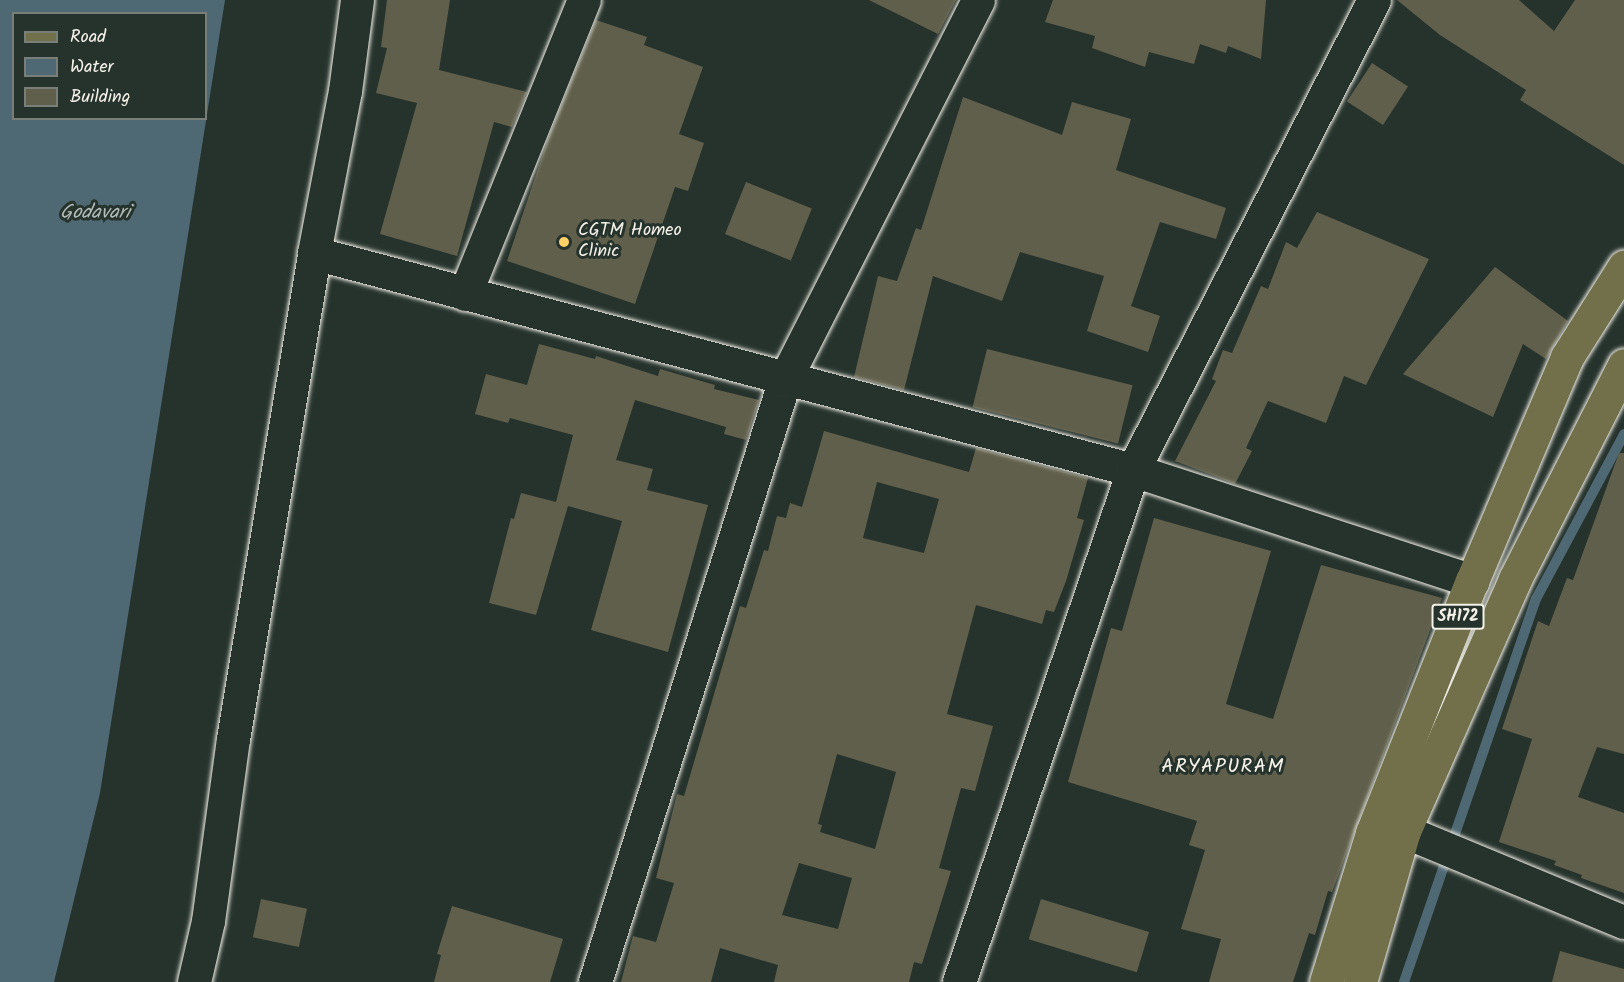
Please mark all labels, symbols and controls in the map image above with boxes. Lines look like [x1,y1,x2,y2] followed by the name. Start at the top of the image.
[12,12,207,120] legend
[70,23,106,52] text: Road
[70,53,114,82] text: Water
[70,83,130,112] text: Building
[60,201,130,225] water label: Godavari
[578,221,682,264] place label: CGTM Homeo Clinic
[555,233,573,251] marker: CGTM Homeo Clinic
[1431,604,1485,630] road number: SH172
[1161,755,1285,779] district label: ARYAPURAM

